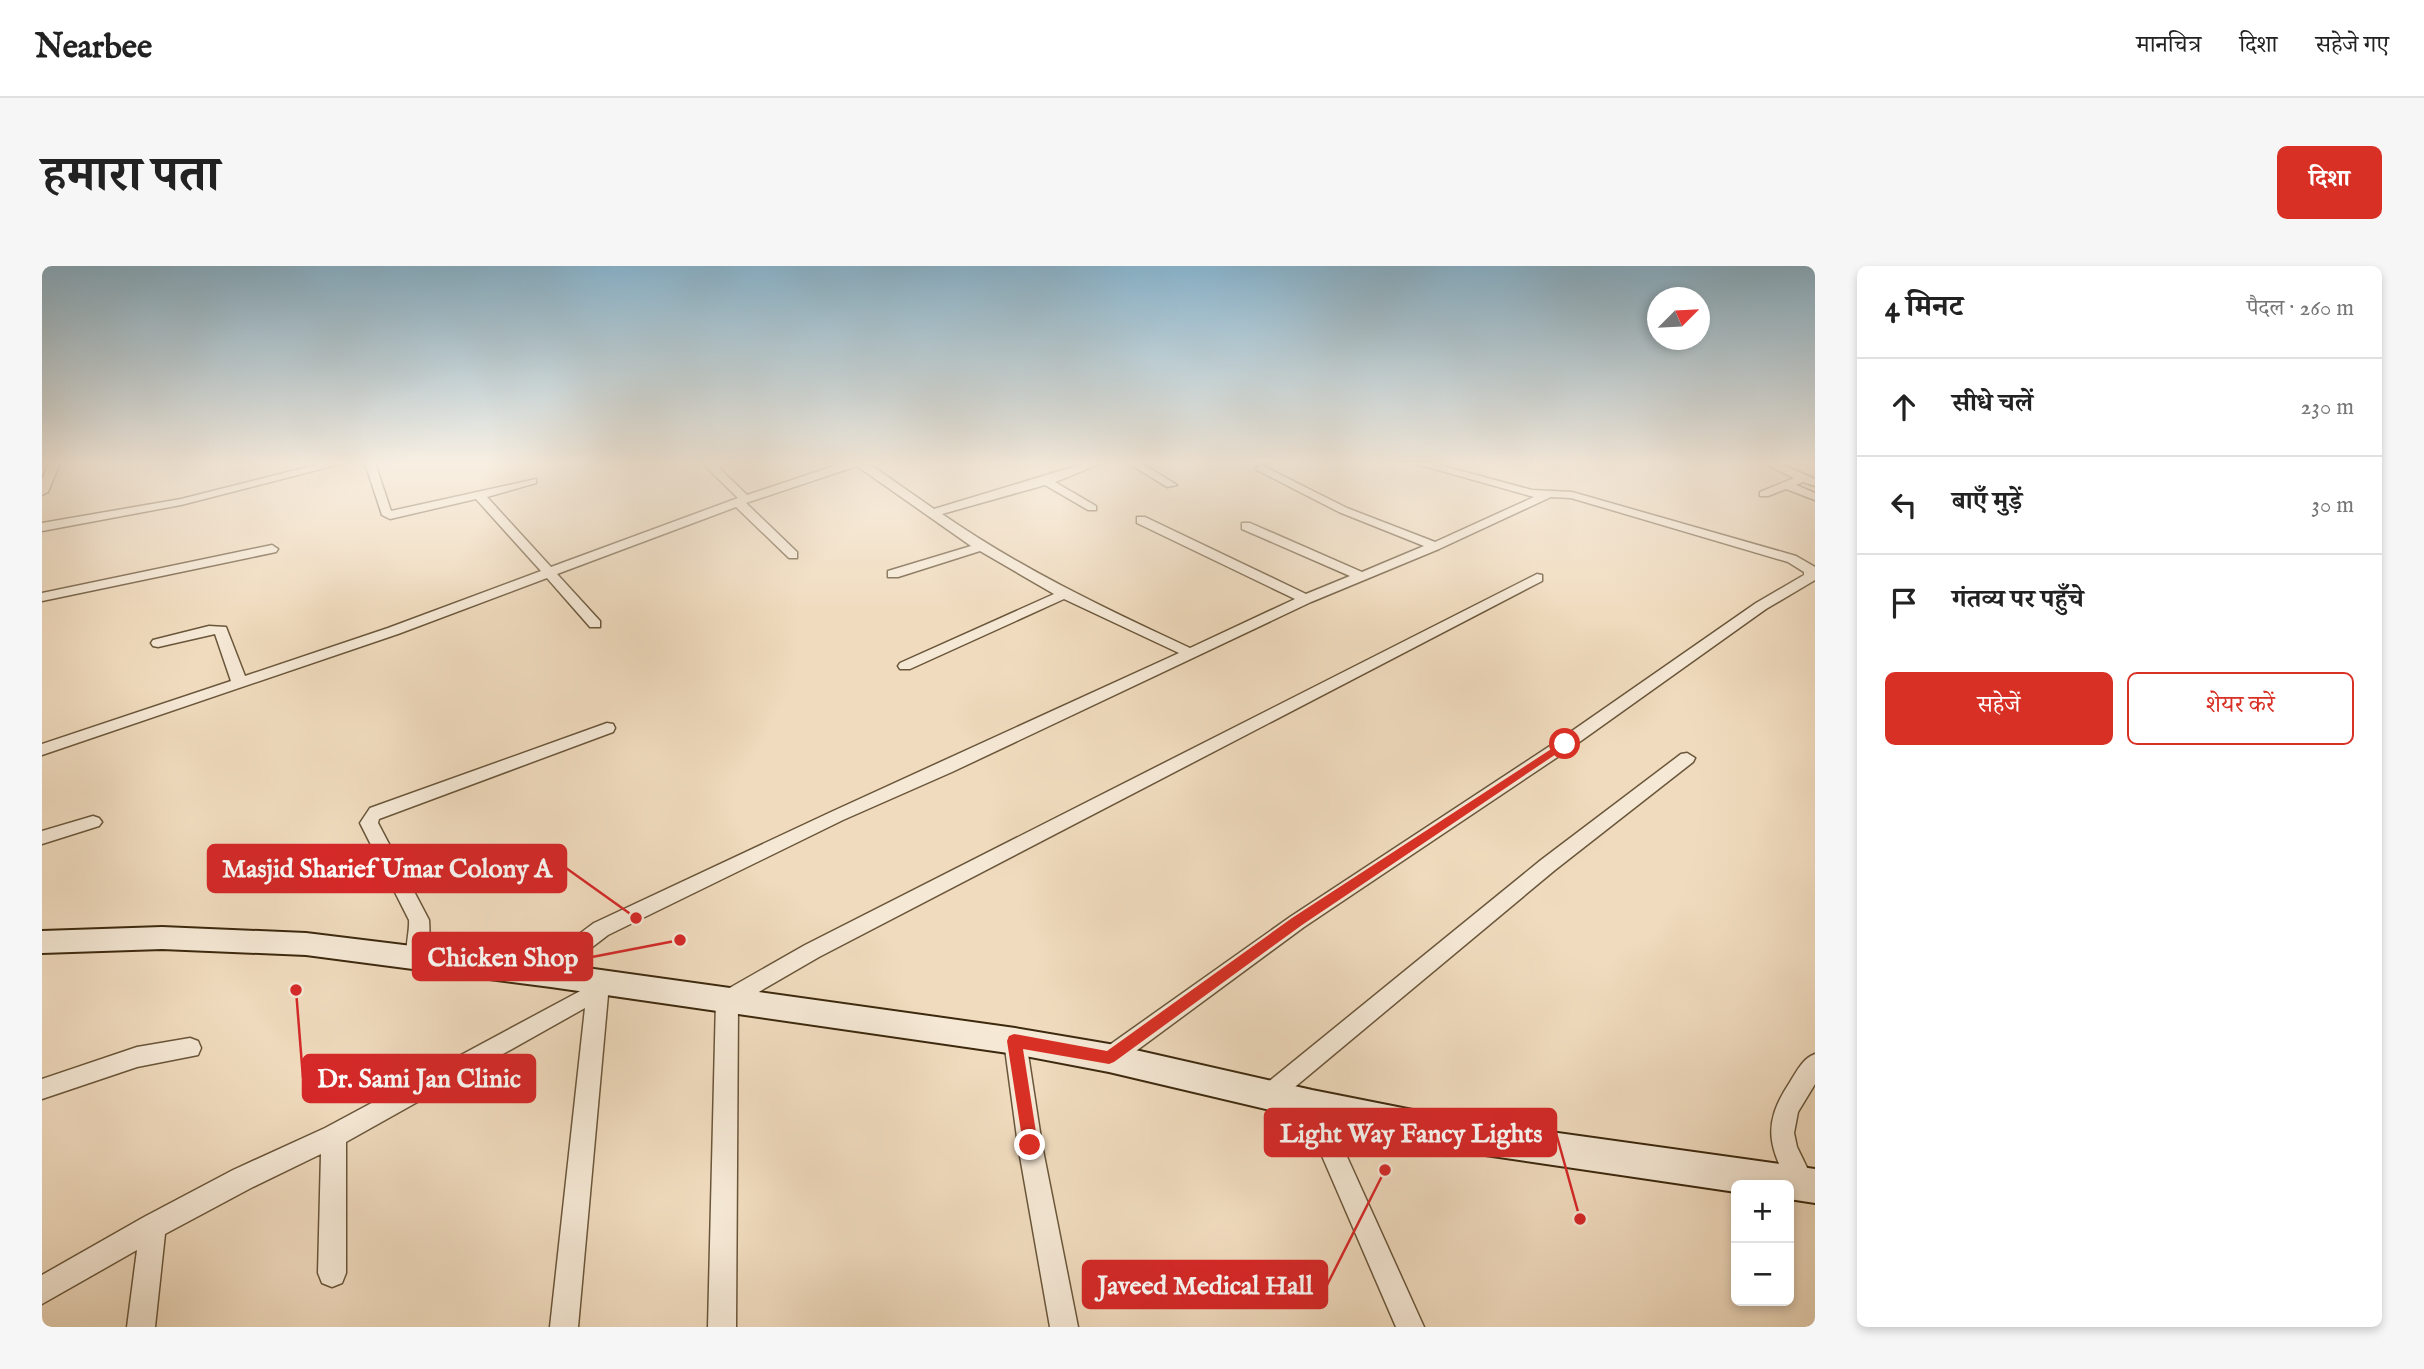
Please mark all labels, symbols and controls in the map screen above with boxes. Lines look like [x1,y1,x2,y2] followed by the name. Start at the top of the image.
[35,27,152,69] text: Nearbee
[2136,30,2201,61] text: मानचित्र
[2239,30,2278,61] text: दिशा
[2316,30,2389,61] text: सहेजे गए
[42,146,219,208] text: हमारा पता
[2277,146,2382,219] button: दिशा
[1647,287,1710,350] north arrow
[1885,289,1963,327] text: 4 मिनट
[2247,294,2354,323] text: पैदल · 260 m
[1952,387,2033,420] text: सीधे चलें
[1885,388,1923,426] icon: ahead
[2301,393,2354,422] text: 230 m
[1952,485,2022,518] text: बाएँ मुड़ें
[1885,486,1923,524] icon: left
[2311,491,2354,520] text: 30 m
[1952,583,2084,616] text: गंतव्य पर पहुँचे
[1885,584,1923,622] icon: arrive
[1885,672,2113,745] button: सहेजें
[2127,672,2354,745] button: शेयर करें
[1549,728,1580,759] route start
[208,845,566,892] callout: Masjid Sharief Umar Colony A
[222,853,554,886] text: Masjid Sharief Umar Colony A
[413,933,592,980] callout: Chicken Shop
[428,942,578,975] text: Chicken Shop
[303,1055,535,1102] callout: Dr. Sami Jan Clinic
[317,1063,521,1096] text: Dr. Sami Jan Clinic
[1265,1109,1556,1156] callout: Light Way Fancy Lights
[1280,1118,1542,1151] text: Light Way Fancy Lights
[1014,1129,1045,1160] route end
[1731,1180,1794,1306] map controls
[1731,1180,1794,1243] button: +
[1731,1243,1794,1306] button: −
[1083,1261,1327,1308] callout: Javeed Medical Hall
[1094,1270,1314,1303] text: Javeed Medical Hall

